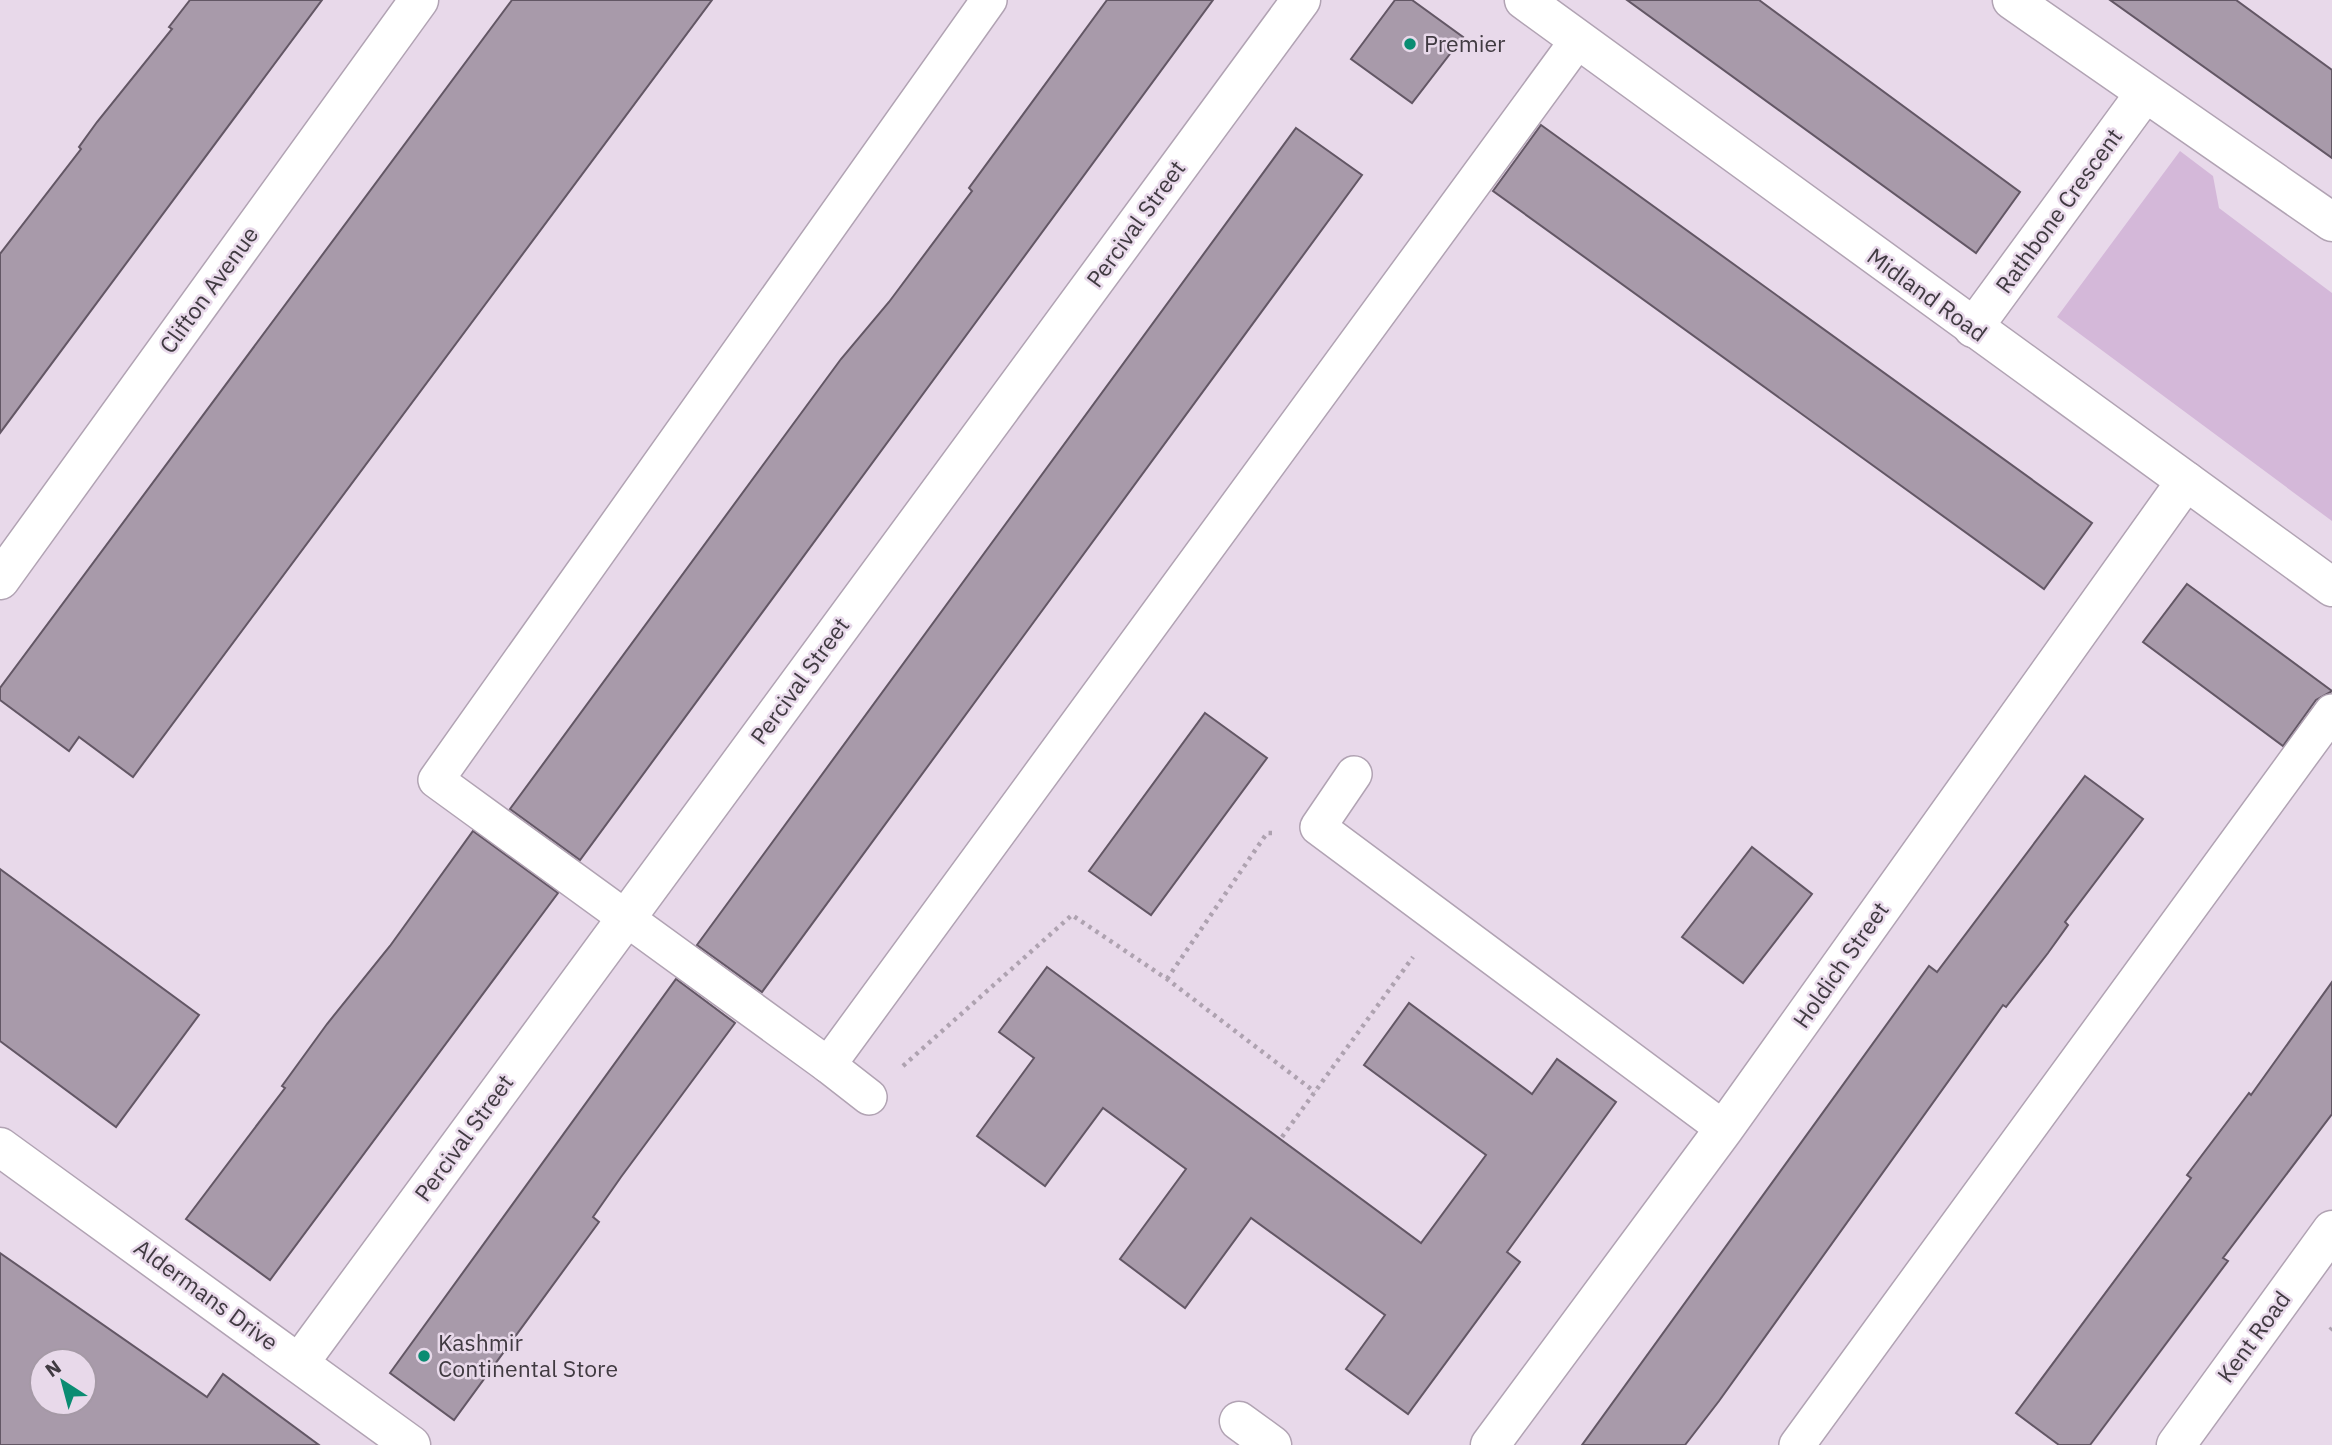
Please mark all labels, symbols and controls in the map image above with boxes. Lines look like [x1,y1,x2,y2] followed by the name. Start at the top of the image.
[1424,28,1506,58] place label: Premier
[1402,36,1418,52] marker: Premier
[1988,122,2128,299] street label: Rathbone Crescent
[1079,154,1191,293] street label: Percival Street
[152,220,264,359] street label: Clifton Avenue
[1862,241,1993,348] street label: Midland Road
[743,611,855,750] street label: Percival Street
[1786,895,1895,1034] street label: Holdich Street
[407,1068,519,1207] street label: Percival Street
[129,1232,285,1357] street label: Aldermans Drive
[2210,1285,2297,1388] street label: Kent Road
[438,1327,618,1383] place label: Kashmir Continental Store
[28,1347,98,1417] north arrow
[416,1348,432,1364] marker: Kashmir Continental Store
[40,1354,66,1382] text: N

